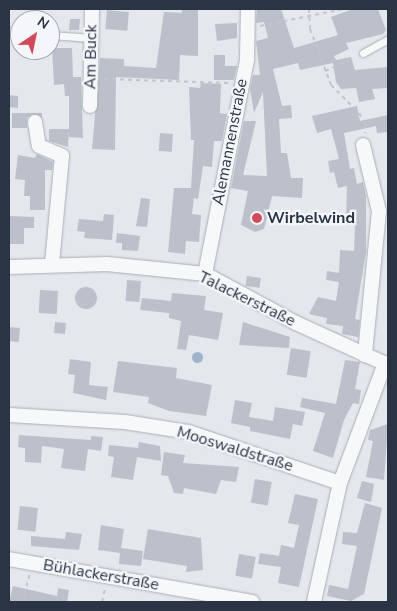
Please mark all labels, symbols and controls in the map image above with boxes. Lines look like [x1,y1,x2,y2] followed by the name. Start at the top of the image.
[10,10,60,60] north arrow
[33,12,53,34] text: N
[81,25,101,89] street label: Am Buck
[208,77,252,207] street label: Alemannenstraße
[267,208,355,228] place label: Wirbelwind
[251,212,263,224] marker: Wirbelwind
[196,267,298,331] street label: Talackerstraße
[175,422,295,476] street label: Mooswaldstraße
[42,555,160,595] street label: Bühlackerstraße

